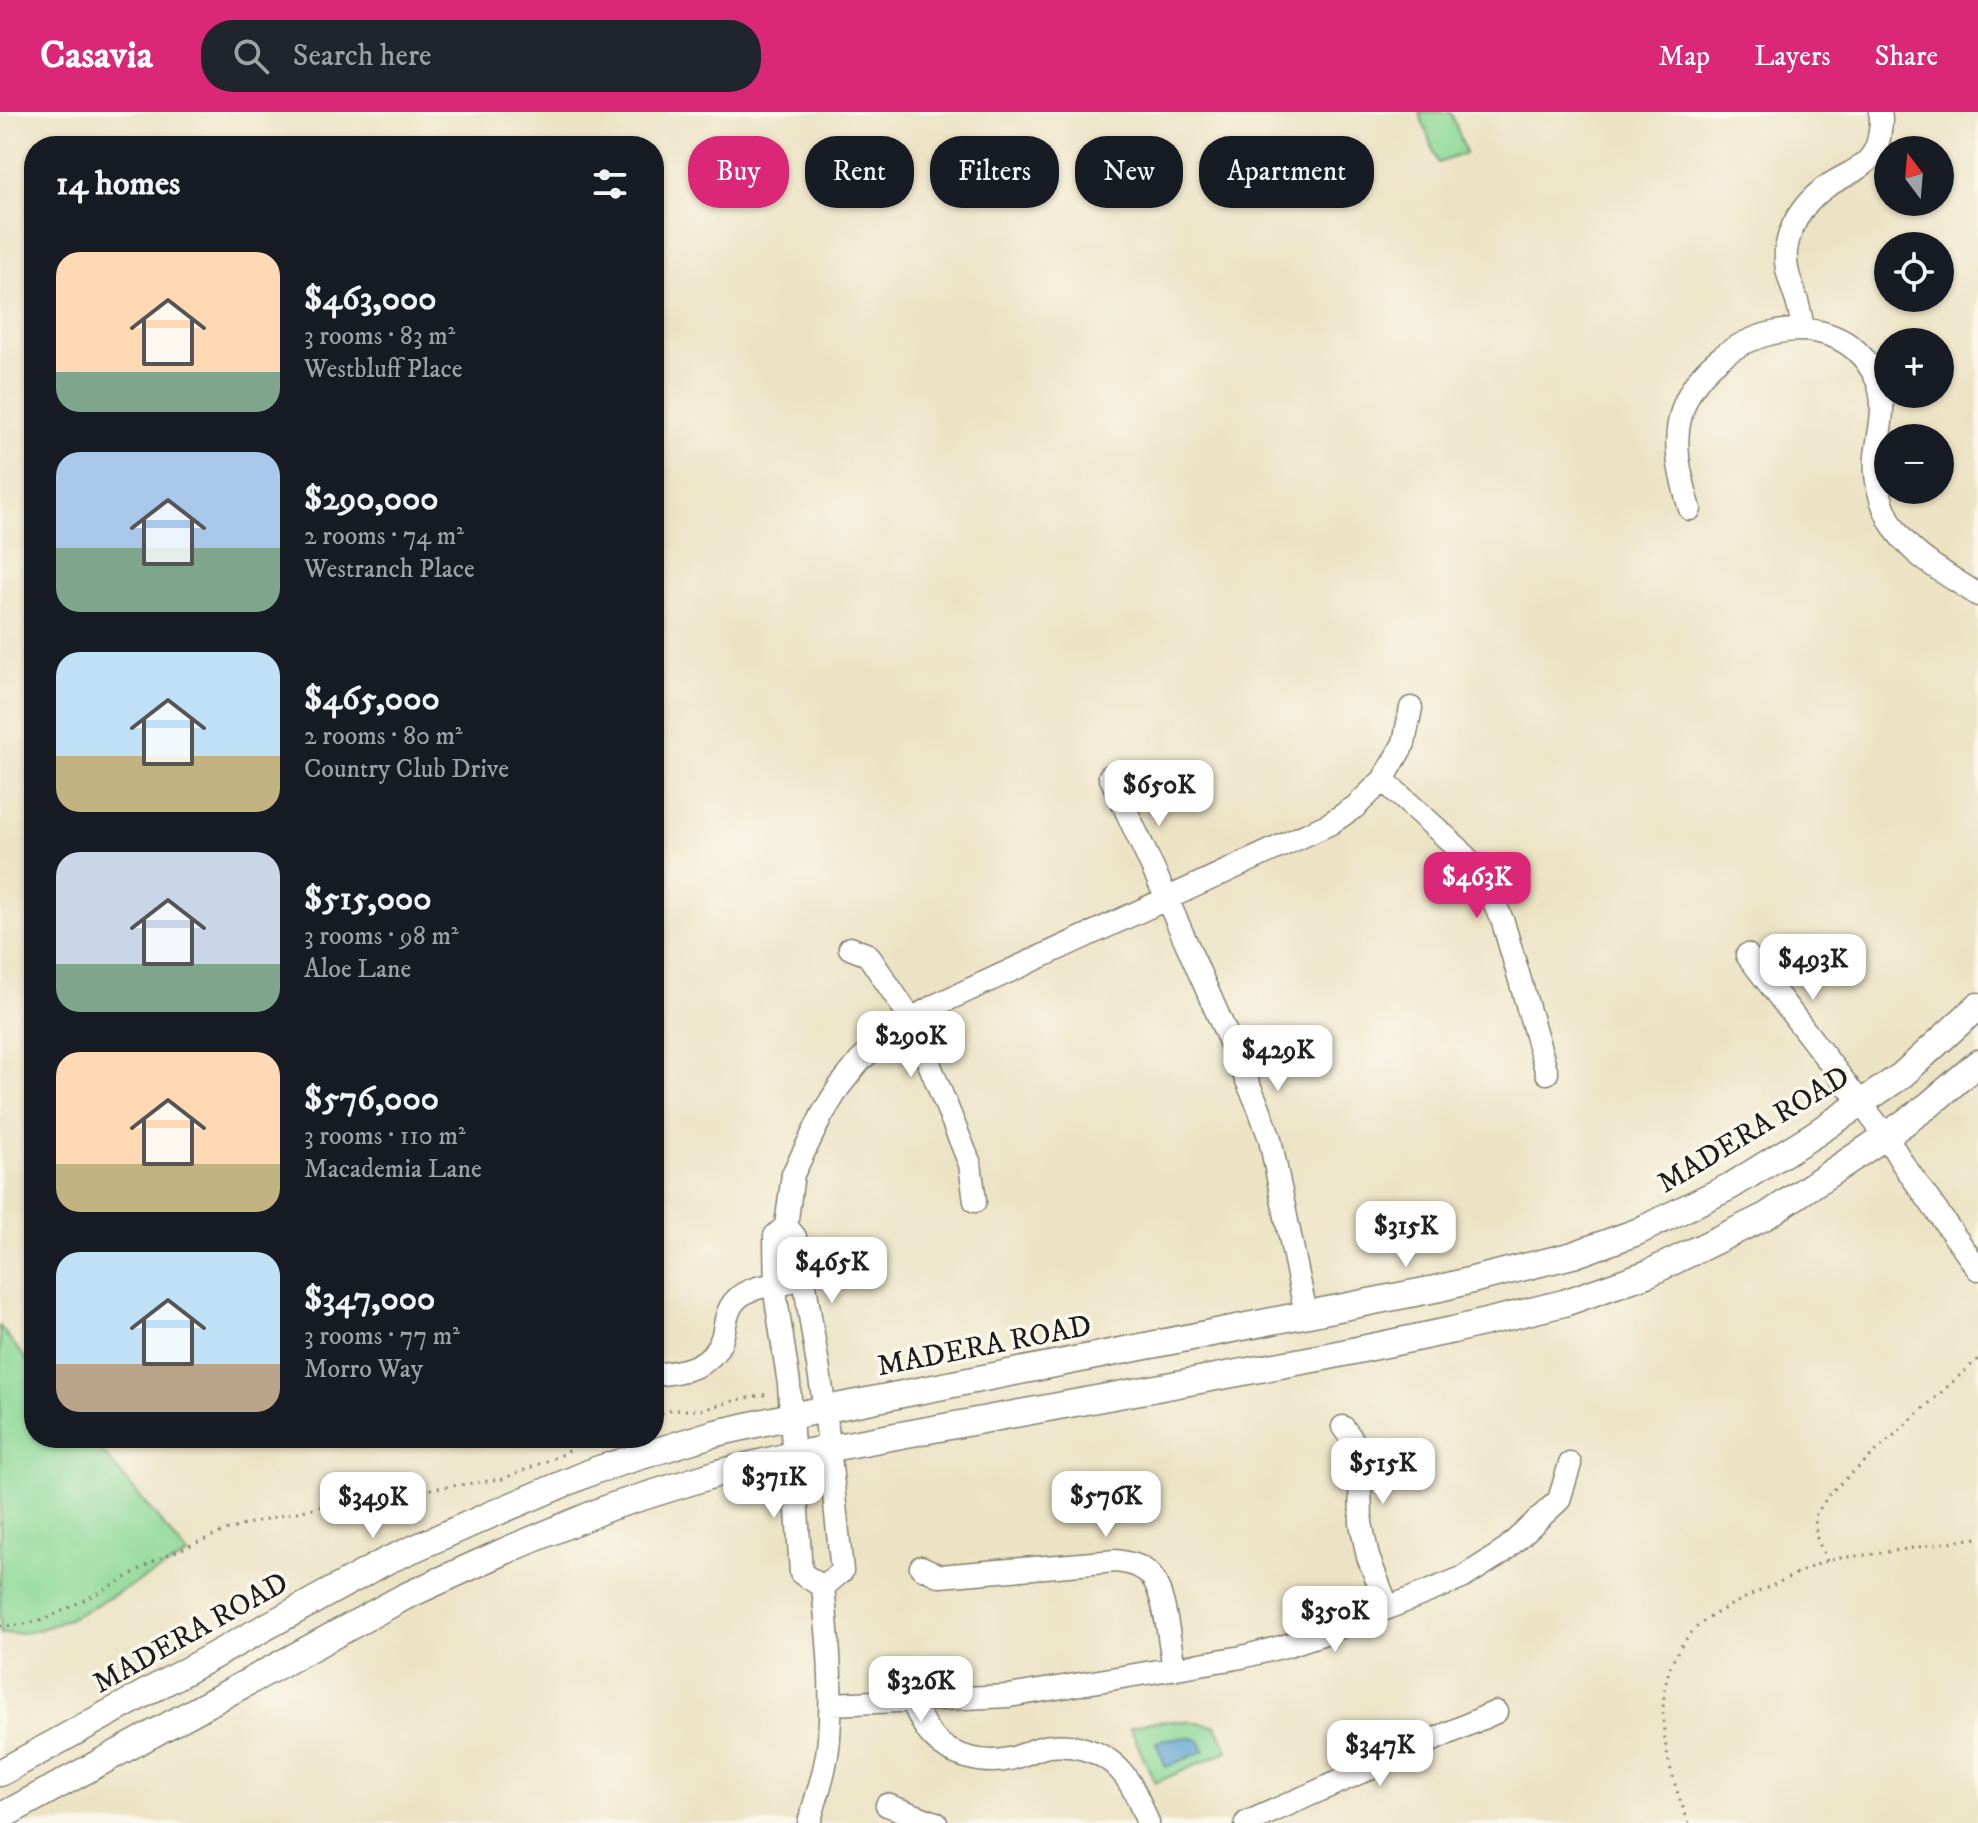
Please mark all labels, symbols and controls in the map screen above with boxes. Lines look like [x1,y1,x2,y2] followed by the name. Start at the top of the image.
[201,20,761,92] search box
[40,32,153,80] text: Casavia
[229,34,273,78] icon: search
[293,38,431,75] text: Search here
[1659,39,1710,74] text: Map
[1754,39,1831,74] text: Layers
[1875,39,1938,74] text: Share
[688,136,789,208] chip: Buy
[805,136,914,208] chip: Rent
[930,136,1059,208] chip: Filters
[1075,136,1183,208] chip: New
[1199,136,1374,208] chip: Apartment
[1874,136,1954,216] north arrow
[1874,136,1954,504] map controls
[588,162,632,206] icon: filters
[56,163,180,205] text: 14 homes
[1874,232,1954,312] button: locate
[304,278,437,320] text: $463,000
[120,284,216,380] icon: home
[304,320,455,353] text: 3 rooms · 83 m²
[1874,328,1954,408] button: +
[304,353,463,386] text: Westbluff Place
[1874,424,1954,504] button: −
[304,478,439,520] text: $290,000
[120,484,216,580] icon: home
[304,520,464,553] text: 2 rooms · 74 m²
[304,553,475,586] text: Westranch Place
[304,678,440,720] text: $465,000
[120,684,216,780] icon: home
[304,720,463,753] text: 2 rooms · 80 m²
[304,753,509,786] text: Country Club Drive
[1103,760,1215,828] pin: $650K
[1123,769,1195,802] text: $650K
[1421,852,1533,920] pin: $463K
[1442,861,1512,894] text: $463K
[304,878,432,920] text: $515,000
[120,884,216,980] icon: home
[304,920,459,953] text: 3 rooms · 98 m²
[1757,934,1869,1002] pin: $493K
[1778,943,1848,976] text: $493K
[304,953,411,986] text: Aloe Lane
[855,1011,967,1079] pin: $290K
[875,1020,947,1053] text: $290K
[1222,1025,1334,1093] pin: $429K
[1241,1034,1315,1067] text: $429K
[1651,1058,1856,1202] street label: MADERA ROAD
[304,1078,439,1120] text: $576,000
[120,1084,216,1180] icon: home
[304,1120,466,1153] text: 3 rooms · 110 m²
[304,1153,482,1186] text: Macademia Lane
[1350,1201,1462,1269] pin: $315K
[1374,1210,1438,1243] text: $315K
[776,1237,888,1305] pin: $465K
[795,1246,869,1279] text: $465K
[304,1278,435,1320] text: $347,000
[120,1284,216,1380] icon: home
[874,1308,1095,1385] street label: MADERA ROAD
[304,1320,460,1353] text: 3 rooms · 77 m²
[304,1353,423,1386] text: Morro Way
[1327,1438,1439,1506] pin: $515K
[1349,1447,1417,1480] text: $515K
[718,1452,830,1520] pin: $371K
[741,1461,807,1494] text: $371K
[1050,1471,1162,1539] pin: $576K
[317,1472,429,1540] pin: $349K
[1070,1480,1142,1513] text: $576K
[338,1481,408,1514] text: $349K
[87,1564,295,1702] street label: MADERA ROAD
[1279,1586,1391,1654] pin: $350K
[1300,1595,1370,1628] text: $350K
[865,1656,977,1724] pin: $326K
[887,1665,955,1698] text: $326K
[1324,1720,1436,1788] pin: $347K
[1345,1729,1415,1762] text: $347K

